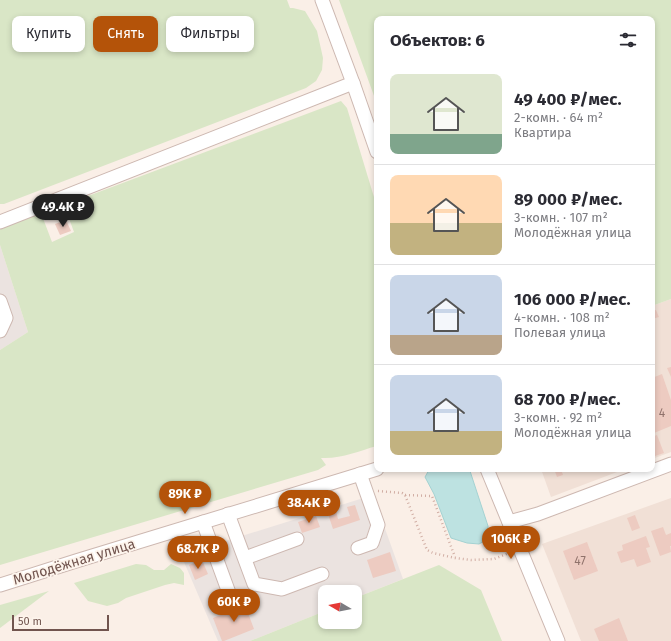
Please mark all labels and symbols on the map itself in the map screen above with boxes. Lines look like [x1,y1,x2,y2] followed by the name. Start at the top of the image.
[26,194,100,228] pin: 49.4K ₽
[659,406,666,420] house number: 4
[157,481,213,515] pin: 89K ₽
[272,490,346,524] pin: 38.4K ₽
[478,526,544,560] pin: 106K ₽
[11,535,137,589] street label: Молодёжная улица
[161,536,235,570] pin: 68.7K ₽
[574,554,586,568] house number: 47
[318,585,362,629] north arrow
[206,589,262,623] pin: 60K ₽
[12,613,109,632] scale bar

